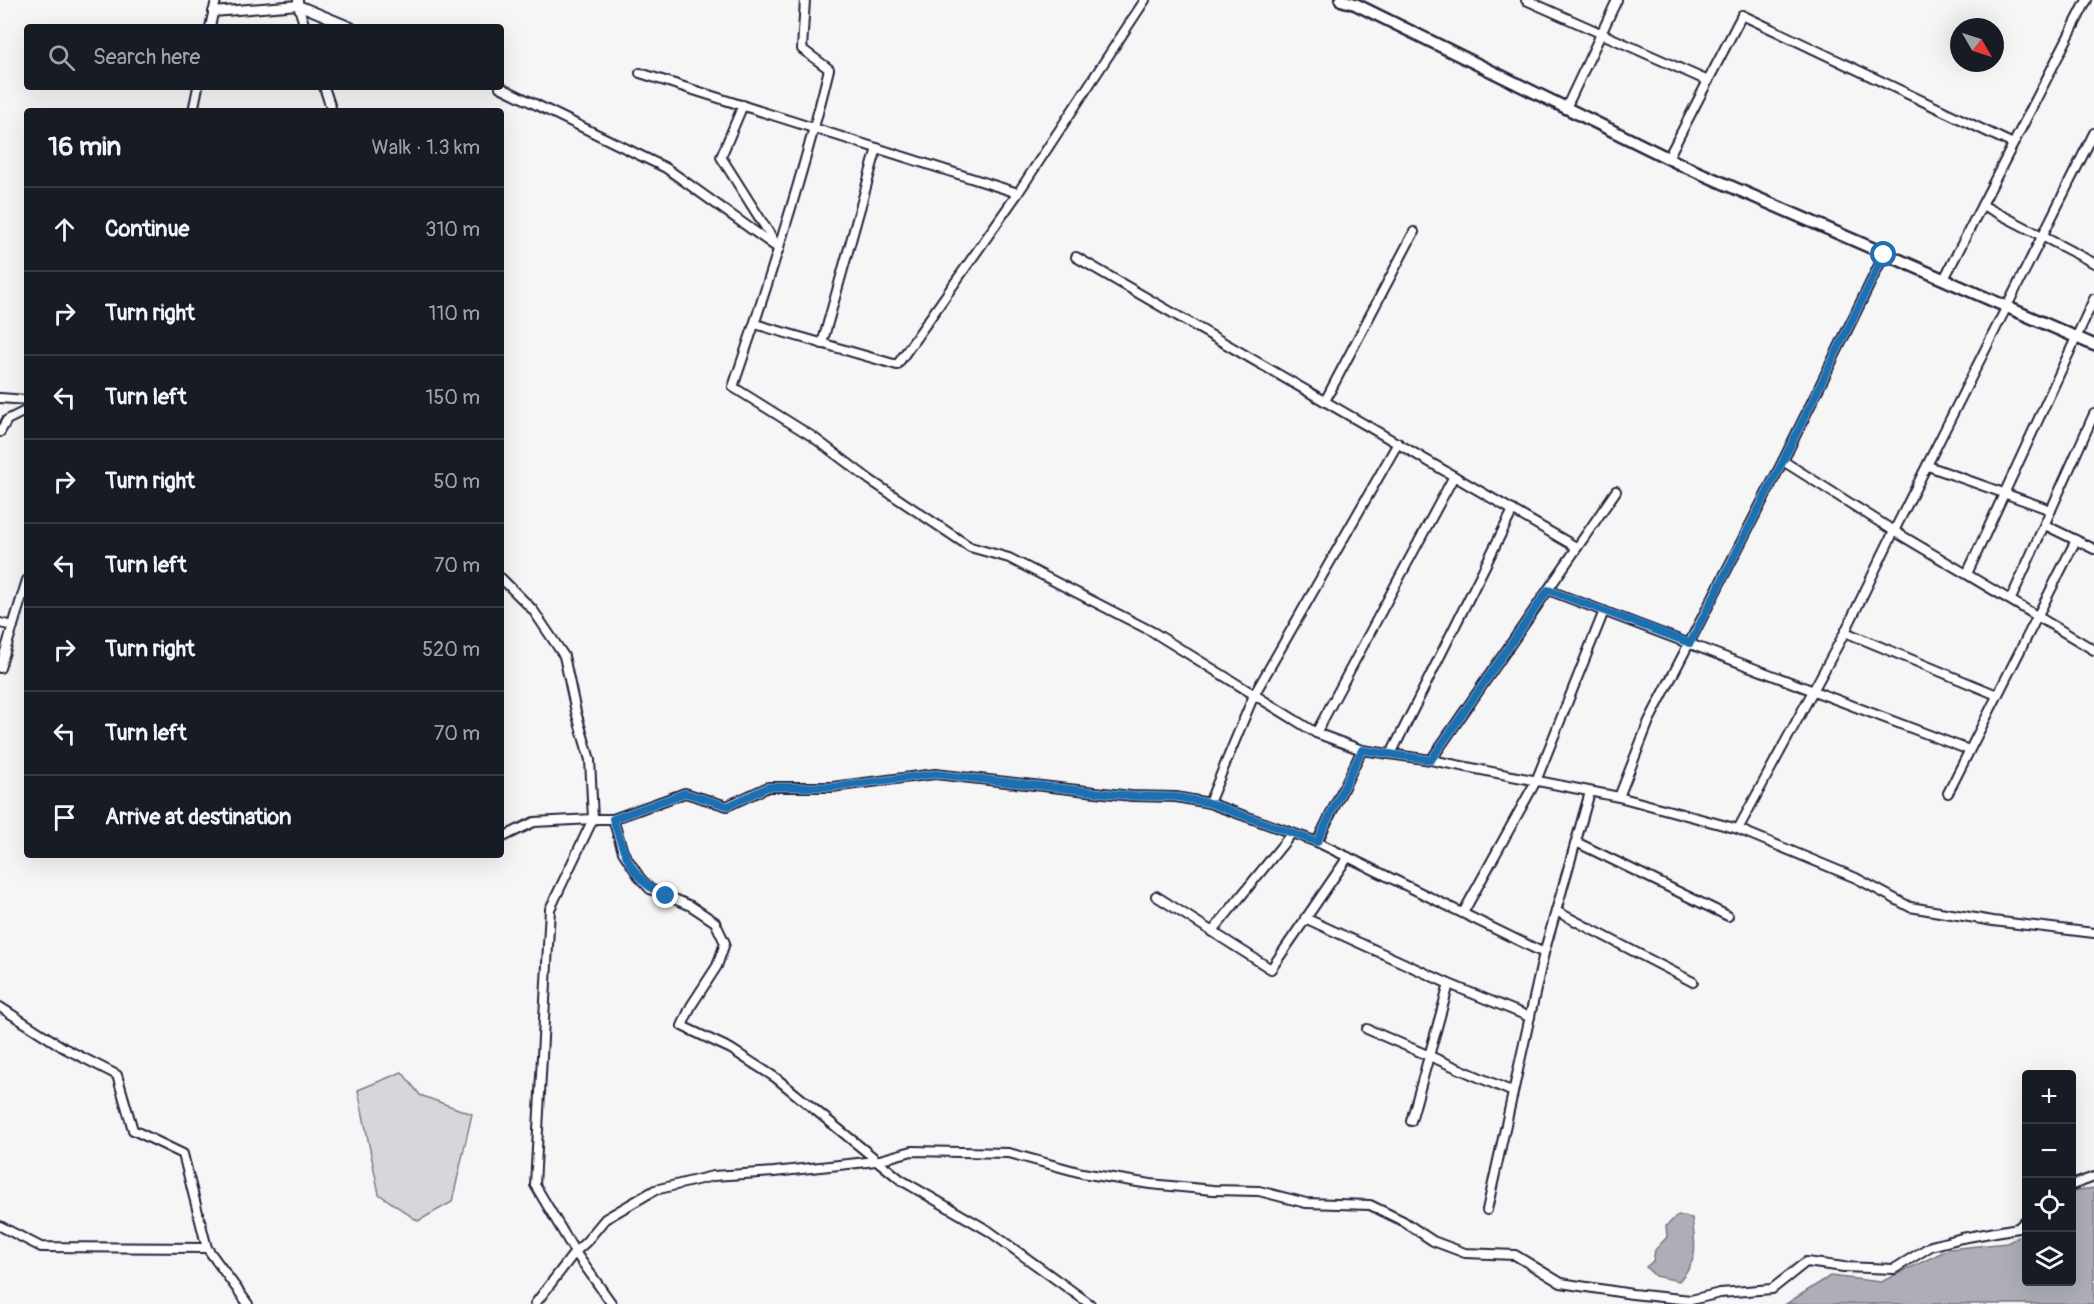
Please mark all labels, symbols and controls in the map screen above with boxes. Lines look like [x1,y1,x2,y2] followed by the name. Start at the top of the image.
[1950,18,2004,72] north arrow
[24,24,504,90] search box
[45,41,78,74] icon: search
[93,43,200,71] text: Search here
[48,131,121,163] text: 16 min
[372,135,480,160] text: Walk · 1.3 km
[48,213,81,246] icon: ahead
[105,215,189,243] text: Continue
[425,217,480,242] text: 310 m
[1870,241,1896,267] route start
[48,297,81,330] icon: right
[105,299,195,327] text: Turn right
[429,301,480,326] text: 110 m
[48,381,81,414] icon: left
[105,383,187,411] text: Turn left
[426,385,480,410] text: 150 m
[48,465,81,498] icon: right
[105,467,195,495] text: Turn right
[433,469,480,494] text: 50 m
[48,549,81,582] icon: left
[105,551,187,579] text: Turn left
[434,553,480,578] text: 70 m
[48,633,81,666] icon: right
[105,635,195,663] text: Turn right
[422,637,480,662] text: 520 m
[48,717,81,750] icon: left
[105,719,187,747] text: Turn left
[434,721,480,746] text: 70 m
[48,801,81,834] icon: arrive
[105,803,291,831] text: Arrive at destination
[652,882,678,908] route end
[2022,1070,2076,1286] map controls
[2022,1070,2076,1124] button: +
[2022,1124,2076,1178] button: −
[2022,1178,2076,1232] button: locate
[2022,1232,2076,1286] button: layers

